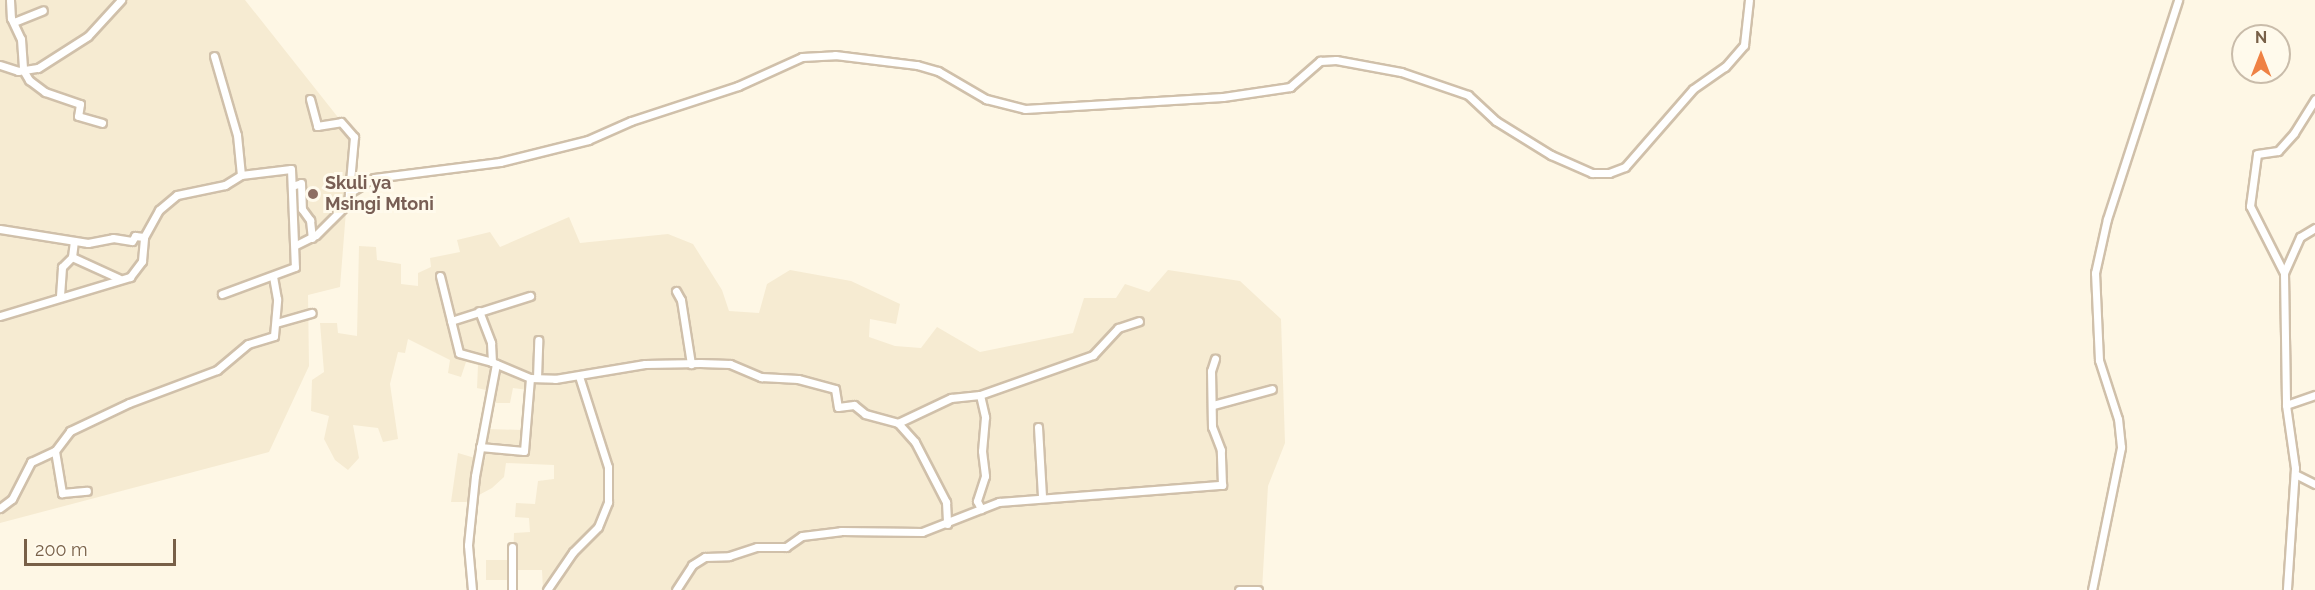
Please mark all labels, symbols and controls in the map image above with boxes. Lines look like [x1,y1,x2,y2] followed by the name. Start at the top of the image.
[2231,24,2291,84] north arrow
[2255,28,2267,47] text: N
[325,173,434,216] place label: Skuli ya Msingi Mtoni
[306,187,320,201] marker: Skuli ya Msingi Mtoni
[27,527,178,565] scale bar
[35,539,88,560] text: 200 m

